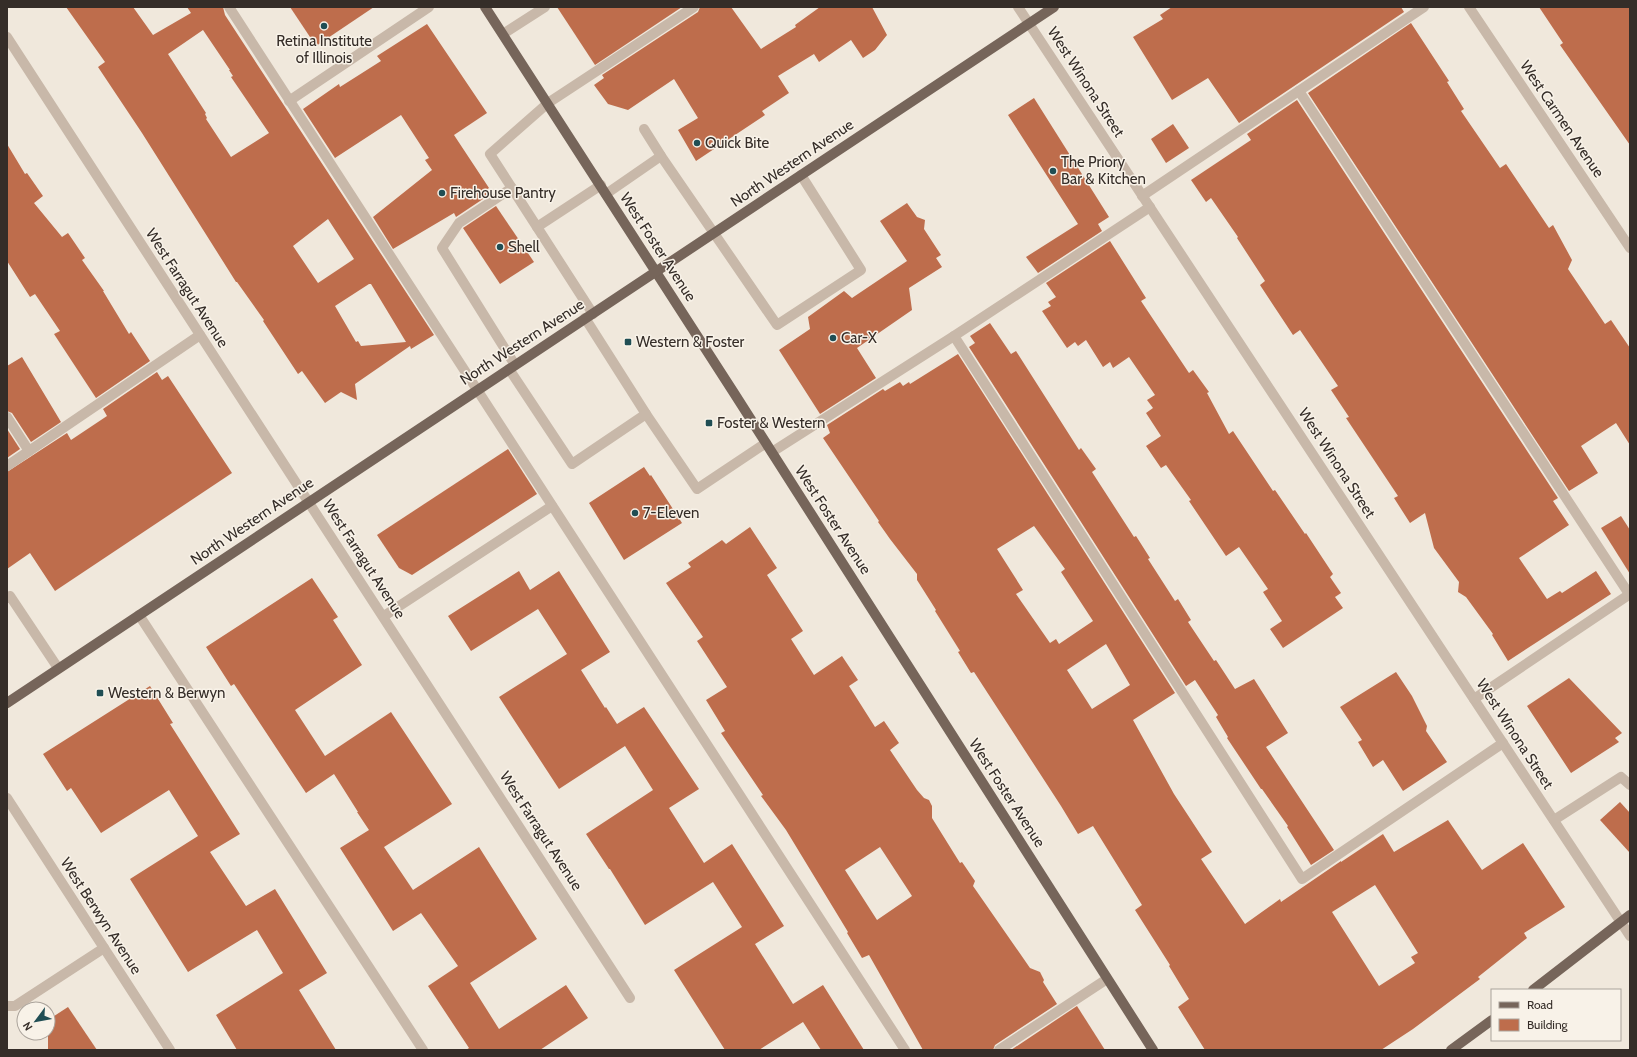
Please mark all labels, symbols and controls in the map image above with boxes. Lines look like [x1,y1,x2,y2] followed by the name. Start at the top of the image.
[319,21,329,31] marker: Retina Institute of Illinois
[1044,24,1128,140] street label: West Winona Street
[276,32,372,67] place label: Retina Institute of Illinois
[1516,57,1608,181] street label: West Carmen Avenue
[727,115,857,211] street label: North Western Avenue
[705,134,769,152] place label: Quick Bite
[692,138,702,148] marker: Quick Bite
[1061,153,1146,188] place label: The Priory Bar & Kitchen
[1048,166,1058,176] marker: The Priory Bar & Kitchen
[450,184,556,202] place label: Firehouse Pantry
[437,188,447,198] marker: Firehouse Pantry
[616,189,700,305] street label: West Foster Avenue
[142,225,232,351] street label: West Farragut Avenue
[508,238,540,256] place label: Shell
[495,242,505,252] marker: Shell
[457,295,588,389] street label: North Western Avenue
[841,329,877,347] place label: Car-X
[636,333,745,351] place label: Western & Foster
[828,333,838,343] marker: Car-X
[623,337,633,347] marker: Western & Foster
[1295,405,1379,521] street label: West Winona Street
[717,414,825,432] place label: Foster & Western
[704,418,714,428] marker: Foster & Western
[791,462,875,578] street label: West Foster Avenue
[187,473,317,569] street label: North Western Avenue
[319,496,409,622] street label: West Farragut Avenue
[643,504,699,522] place label: 7-Eleven
[630,508,640,518] marker: 7-Eleven
[1473,676,1557,792] street label: West Winona Street
[108,684,225,702] place label: Western & Berwyn
[95,688,105,698] marker: Western & Berwyn
[965,735,1049,851] street label: West Foster Avenue
[496,768,586,894] street label: West Farragut Avenue
[57,854,146,978] street label: West Berwyn Avenue
[1491,989,1621,1041] legend
[1527,997,1553,1012] text: Road
[16,1001,56,1041] north arrow
[1527,1017,1569,1032] text: Building
[20,1019,36,1033] text: N

